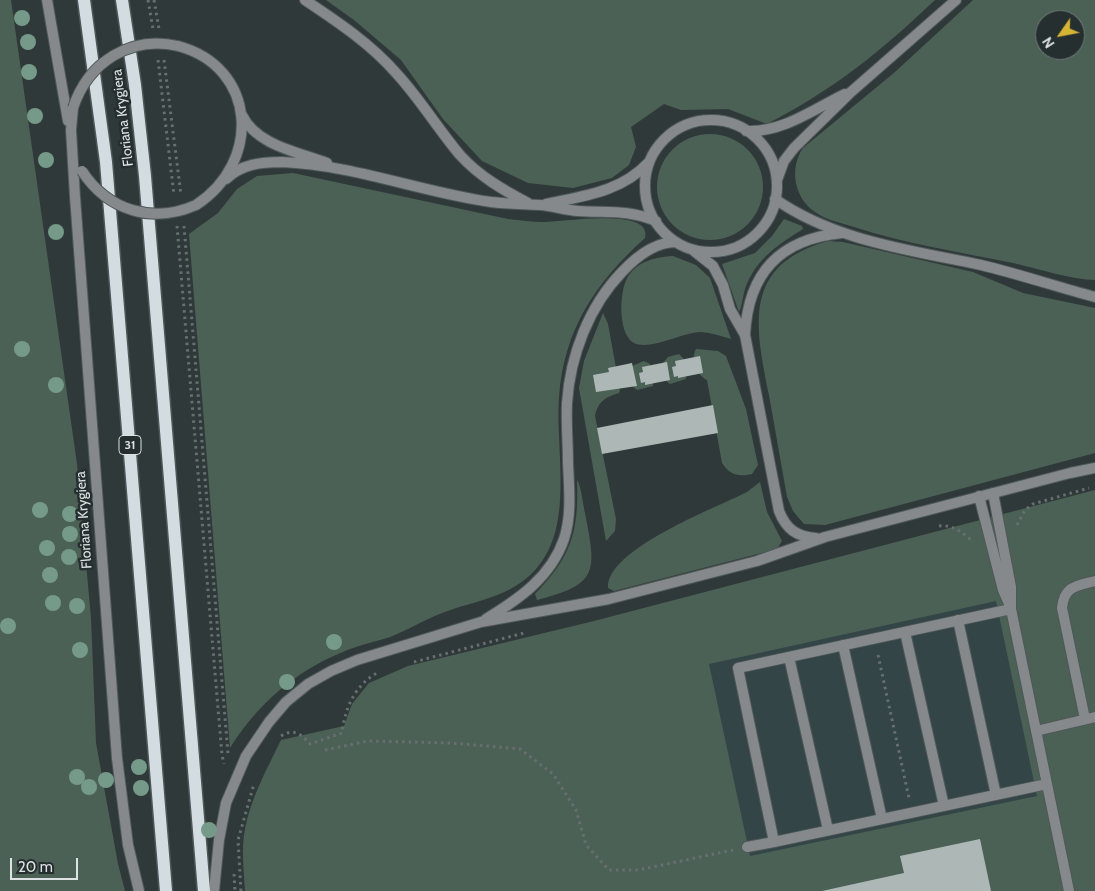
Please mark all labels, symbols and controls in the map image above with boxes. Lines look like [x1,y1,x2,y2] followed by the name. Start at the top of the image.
[1035,10,1085,60] north arrow
[1038,34,1059,52] text: N
[109,68,137,168] street label: Floriana Krygiera
[119,436,141,454] road number: 31
[72,471,96,569] street label: Floriana Krygiera
[12,848,80,880] scale bar
[18,858,53,876] text: 20 m

